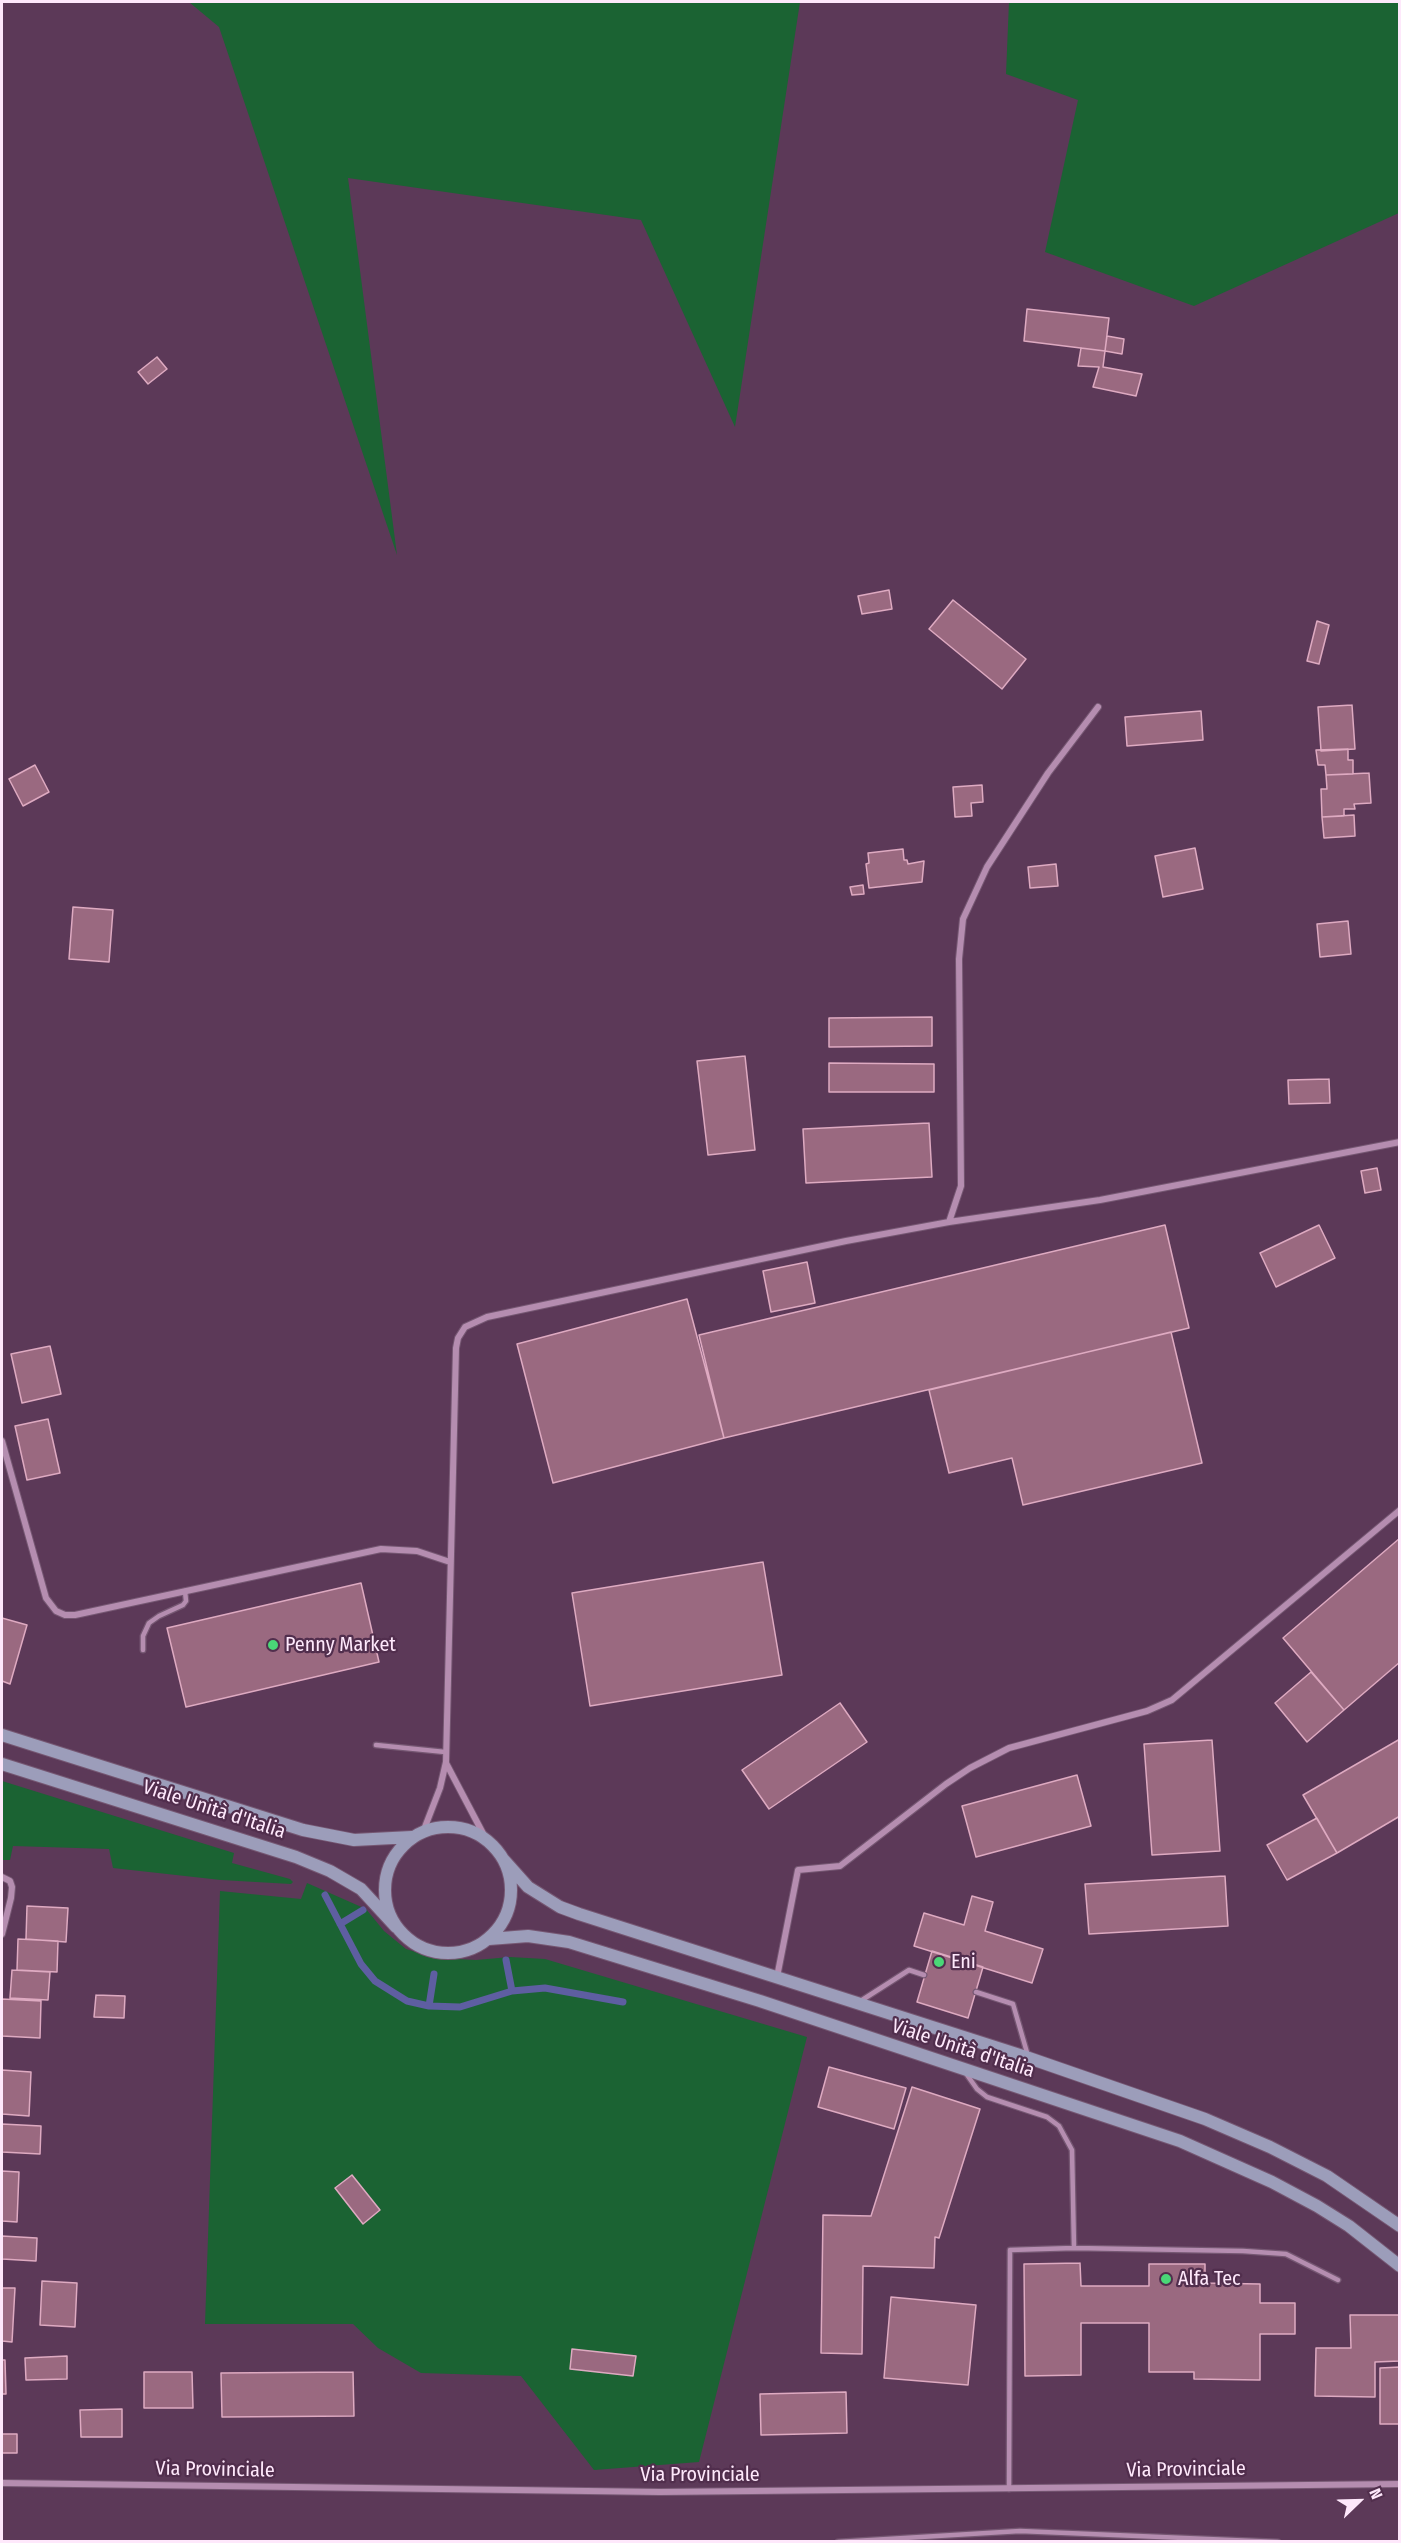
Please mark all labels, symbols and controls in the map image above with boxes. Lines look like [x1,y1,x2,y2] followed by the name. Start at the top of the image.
[285,1633,396,1657] place label: Penny Market
[266,1638,280,1652] marker: Penny Market
[139,1776,289,1844] street label: Viale Unità d'Italia
[951,1950,976,1974] place label: Eni
[932,1955,946,1969] marker: Eni
[888,2015,1038,2083] street label: Viale Unità d'Italia
[1178,2267,1241,2291] place label: Alfa Tec
[1159,2272,1173,2286] marker: Alfa Tec
[155,2457,275,2483] street label: Via Provinciale
[1126,2457,1246,2483] street label: Via Provinciale
[640,2463,760,2487] street label: Via Provinciale
[1329,2471,1389,2531] north arrow
[1365,2486,1387,2502] text: N

